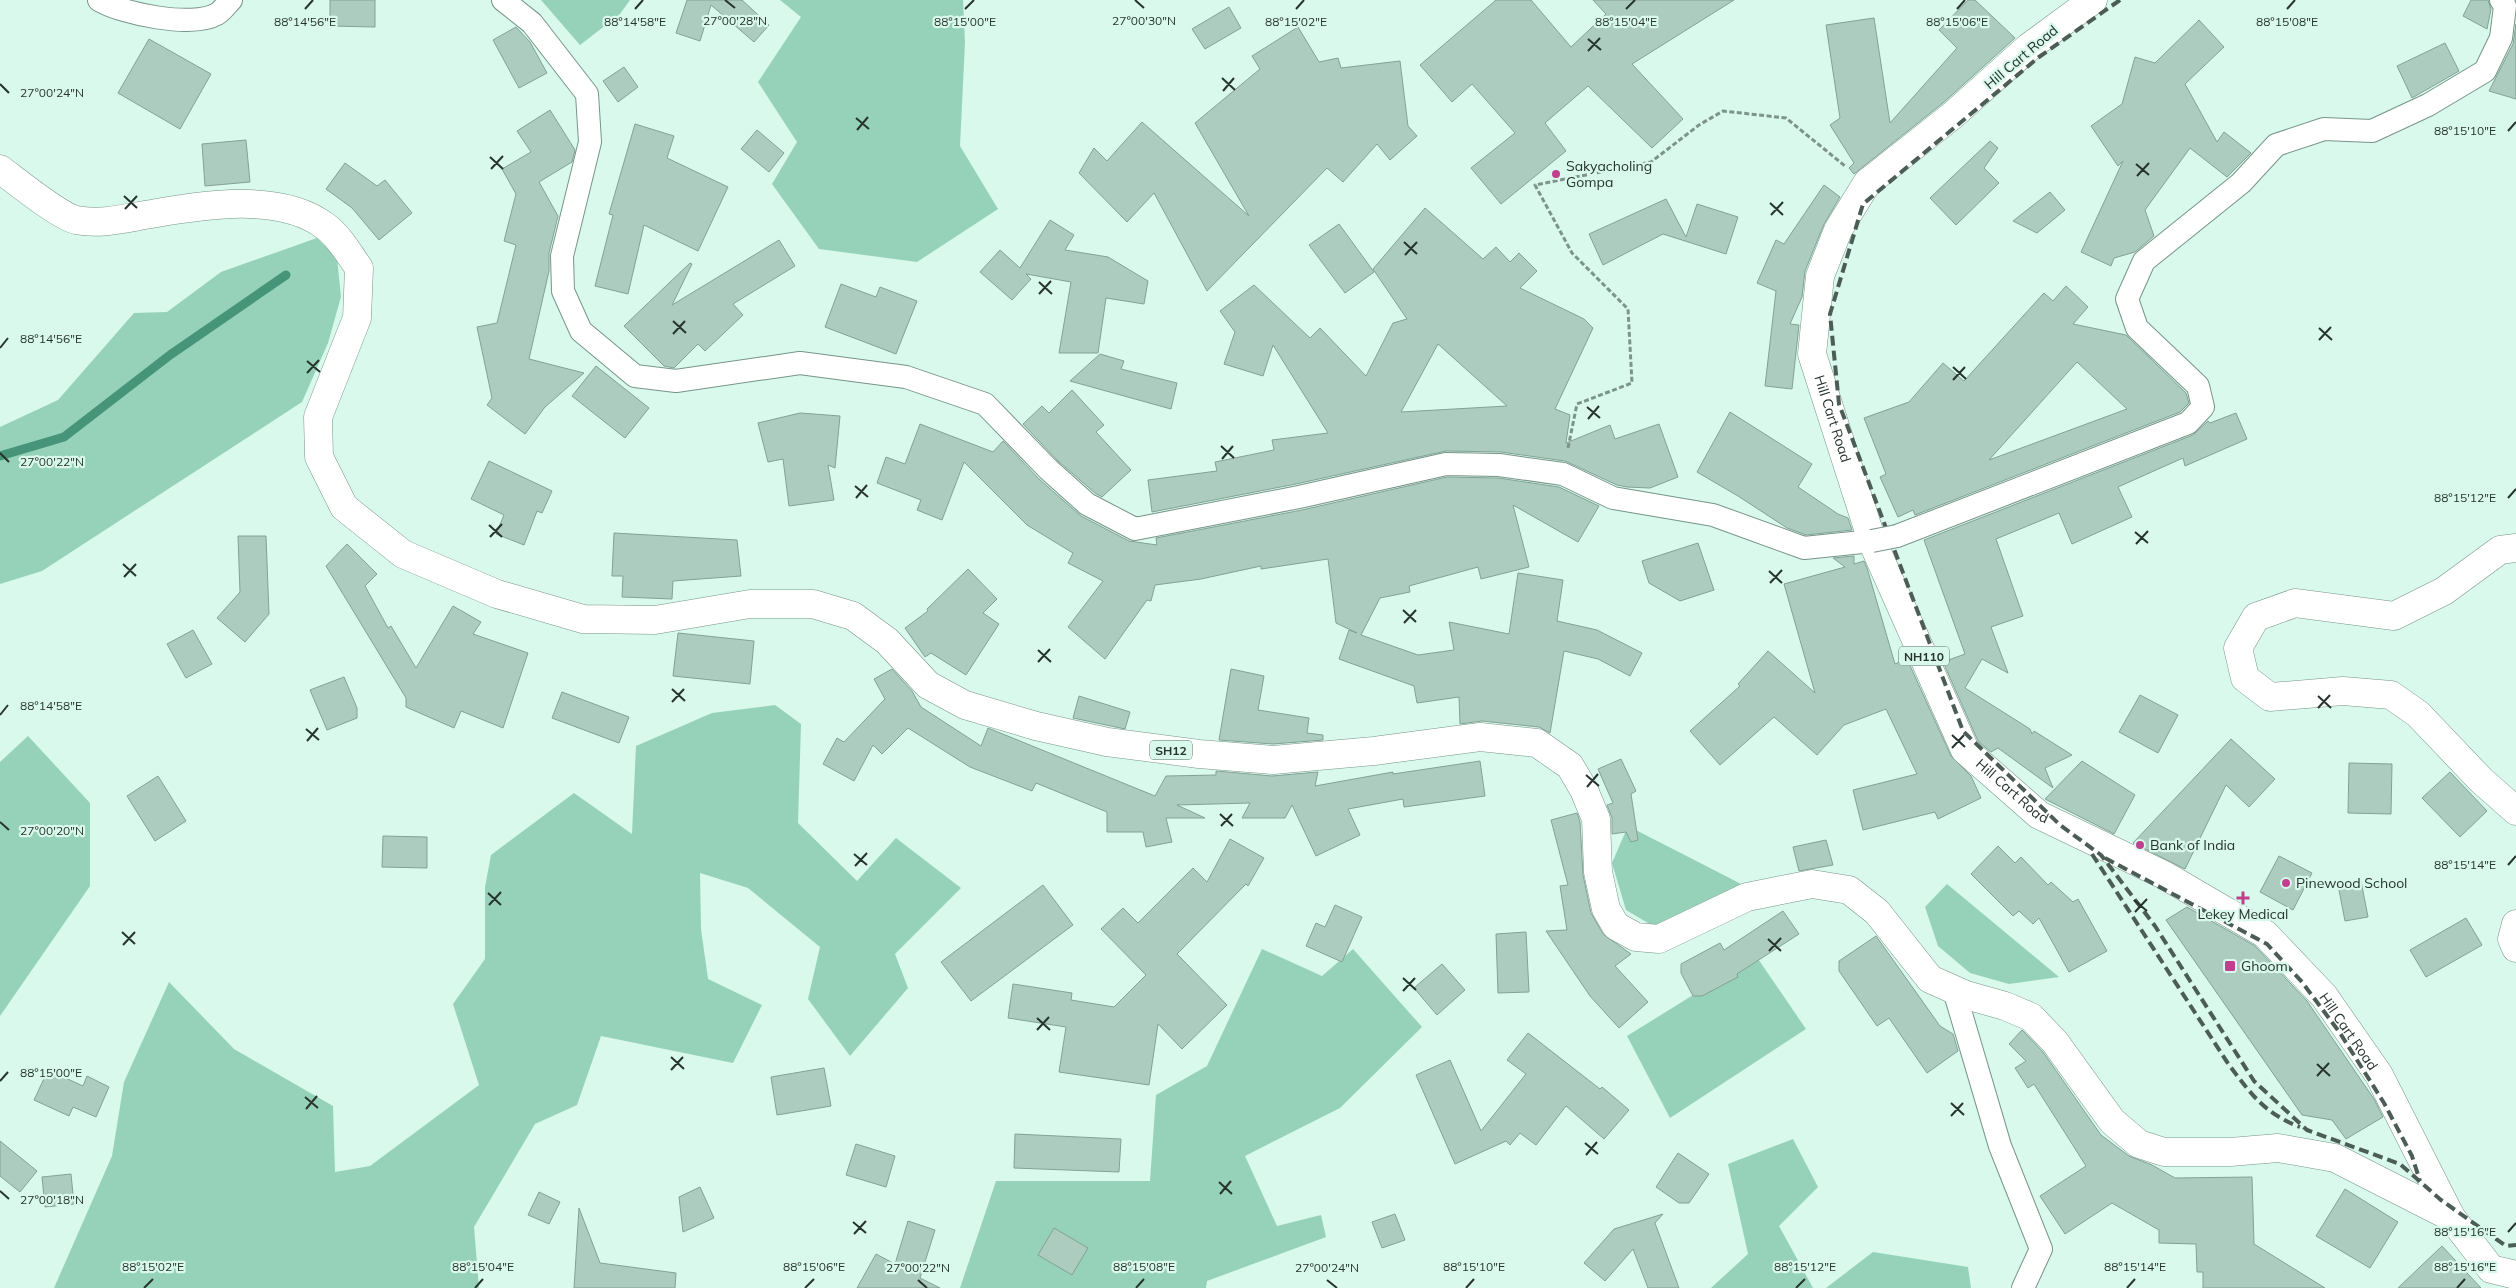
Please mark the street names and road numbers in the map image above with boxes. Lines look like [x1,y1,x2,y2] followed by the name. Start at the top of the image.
[1981,21,2061,93] street label: Hill Cart Road
[1810,373,1855,465] street label: Hill Cart Road
[1899,646,1949,666] road number: NH110
[1150,740,1192,760] road number: SH12
[1972,755,2052,827] street label: Hill Cart Road
[2315,989,2382,1074] street label: Hill Cart Road

